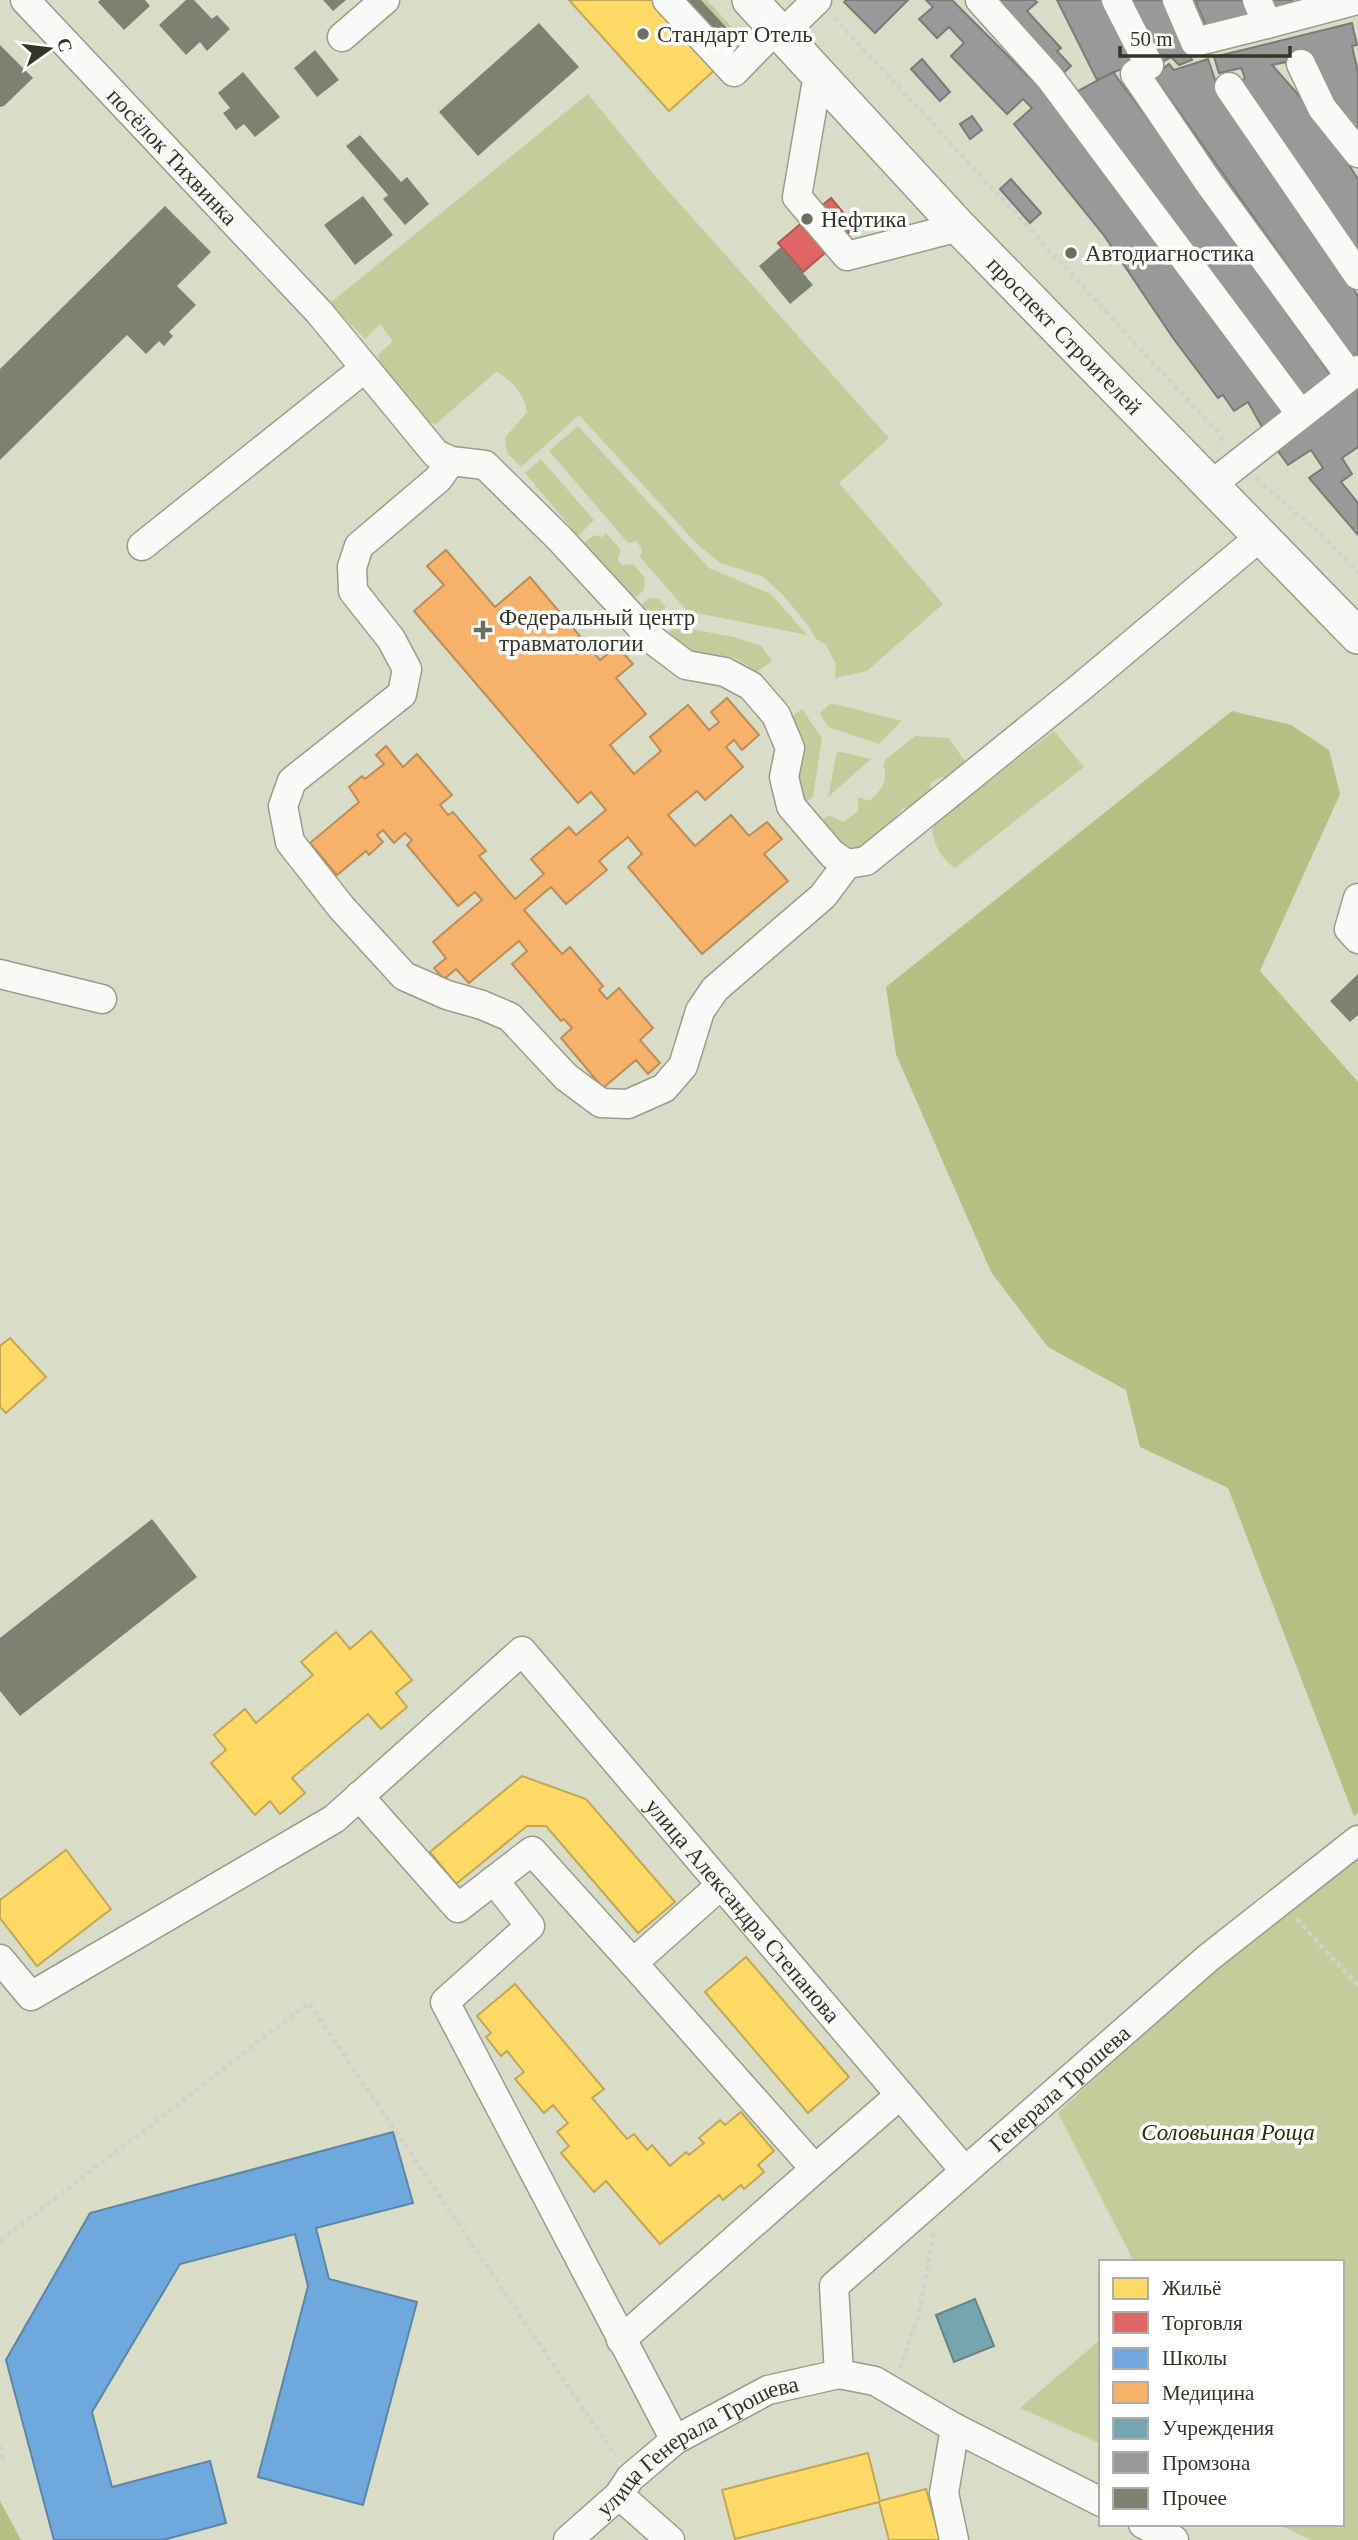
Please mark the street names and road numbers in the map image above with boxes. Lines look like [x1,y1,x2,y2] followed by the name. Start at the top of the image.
[102,83,242,230] street label: посёлок Тихвинка
[982,252,1147,420] street label: проспект Строителей
[640,1794,845,2028] street label: улица Александра Степанова
[984,2020,1135,2157] street label: Генерала Трошева
[592,2372,801,2522] street label: улица Генерала Трошева

